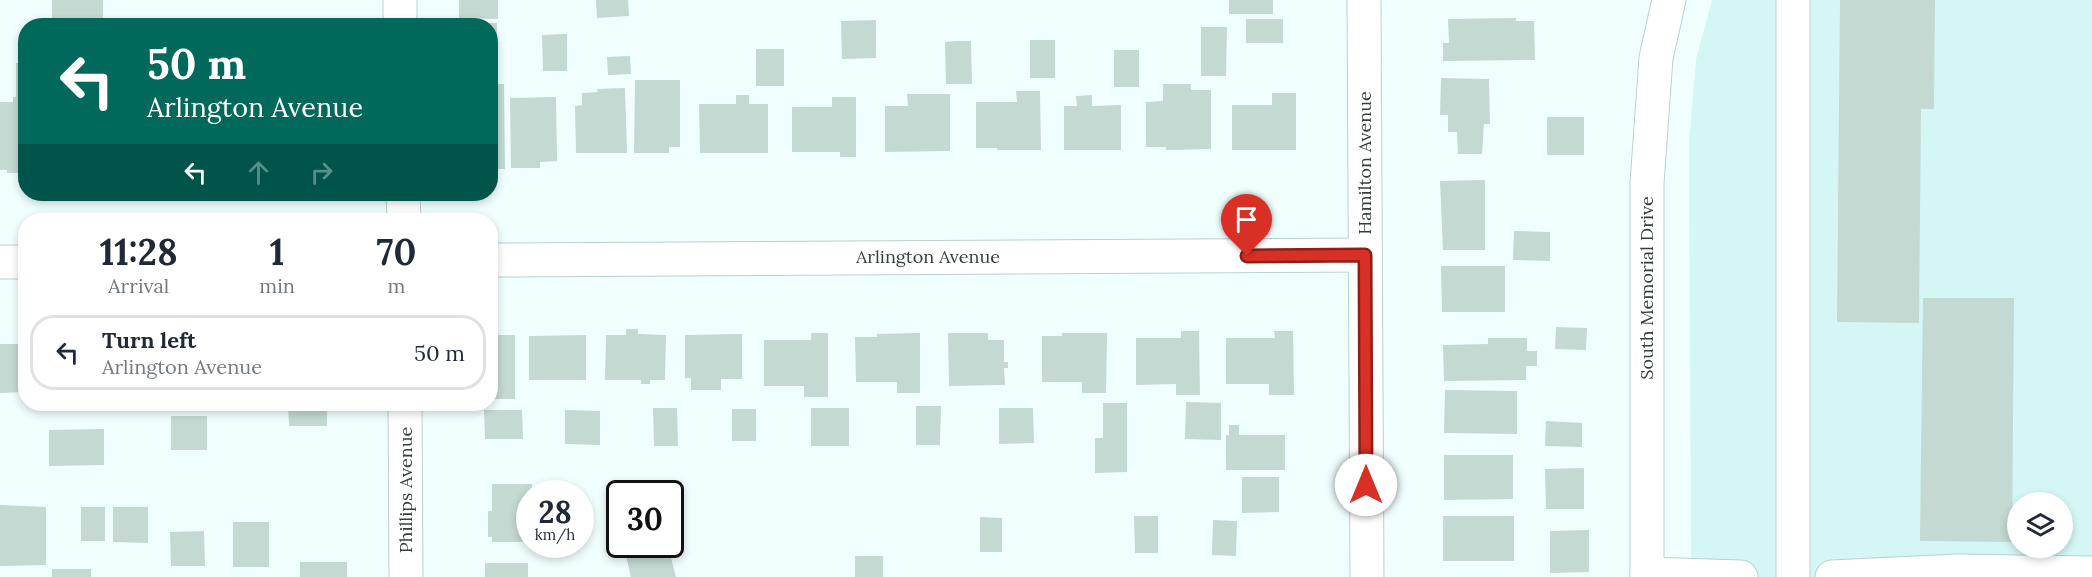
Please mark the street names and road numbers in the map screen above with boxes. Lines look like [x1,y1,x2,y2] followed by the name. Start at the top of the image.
[1353,91,1376,235] street label: Hamilton Avenue
[1635,196,1658,380] street label: South Memorial Drive
[855,245,1000,268] street label: Arlington Avenue
[394,427,417,553] street label: Phillips Avenue

